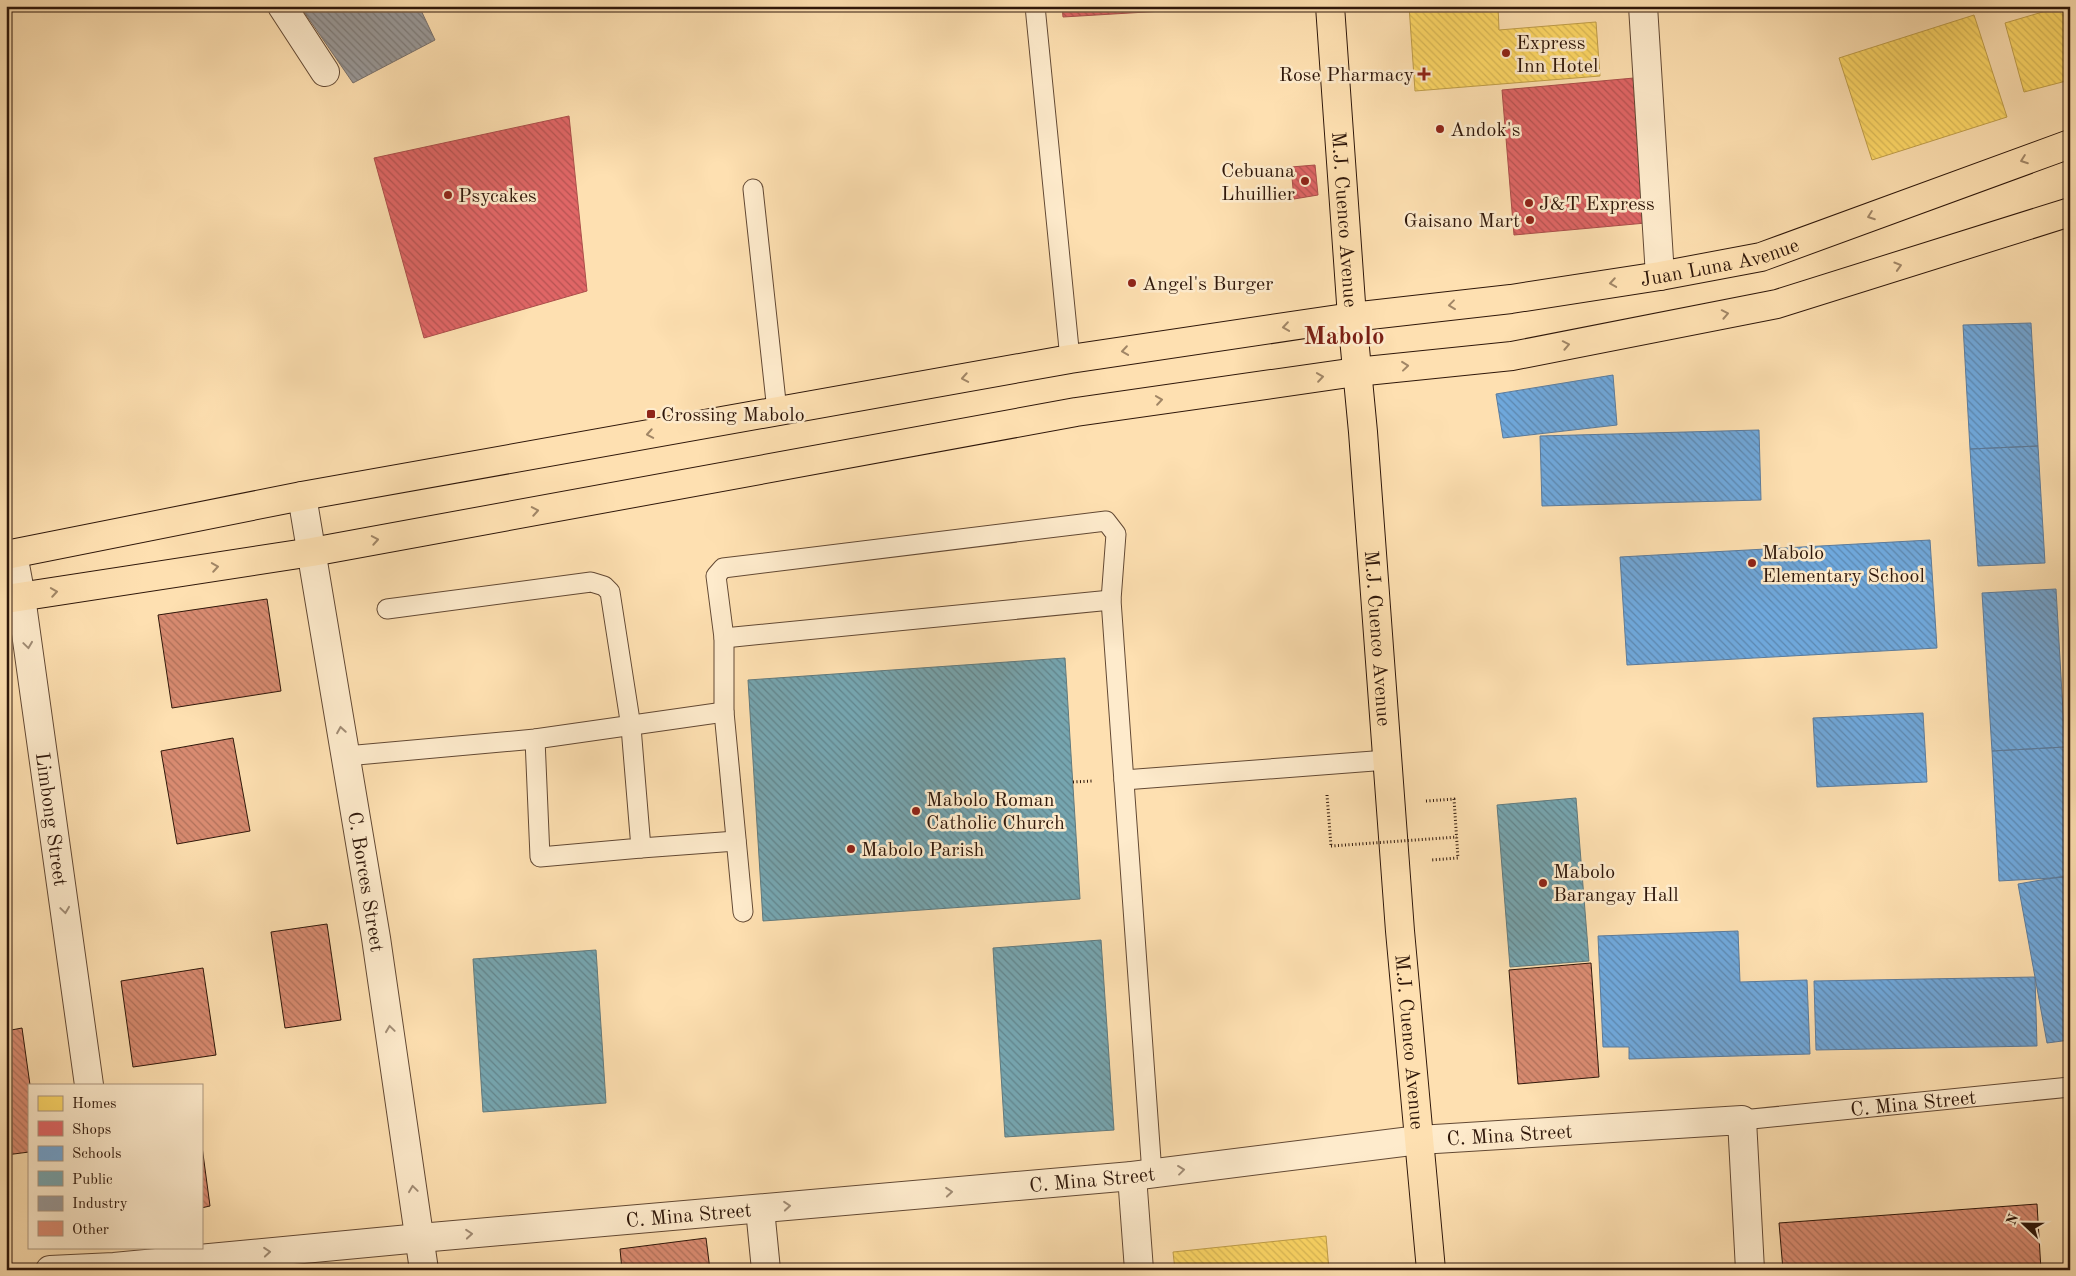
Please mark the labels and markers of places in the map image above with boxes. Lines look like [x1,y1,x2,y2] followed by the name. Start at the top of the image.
[1516,34,1598,77] place label: Express Inn Hotel
[1500,47,1512,59] marker: Express Inn Hotel
[1279,66,1414,86] place label: Rose Pharmacy
[1418,68,1430,80] marker: Rose Pharmacy
[1450,121,1520,141] place label: Andok's
[1434,123,1446,135] marker: Andok's
[1221,162,1295,205] place label: Cebuana Lhuillier
[1299,175,1311,187] marker: Cebuana Lhuillier
[458,187,537,207] place label: Psycakes
[442,189,454,201] marker: Psycakes
[1539,195,1655,215] place label: J&T Express
[1523,197,1535,209] marker: J&T Express
[1404,212,1520,232] place label: Gaisano Mart
[1524,214,1536,226] marker: Gaisano Mart
[1142,275,1273,295] place label: Angel's Burger
[1126,277,1138,289] marker: Angel's Burger
[661,406,805,426] place label: Crossing Mabolo
[645,408,657,420] marker: Crossing Mabolo
[1762,544,1925,587] place label: Mabolo Elementary School
[1746,557,1758,569] marker: Mabolo Elementary School
[926,791,1065,834] place label: Mabolo Roman Catholic Church
[910,805,922,817] marker: Mabolo Roman Catholic Church
[861,841,985,861] place label: Mabolo Parish
[845,843,857,855] marker: Mabolo Parish
[1553,863,1679,906] place label: Mabolo Barangay Hall
[1537,877,1549,889] marker: Mabolo Barangay Hall

